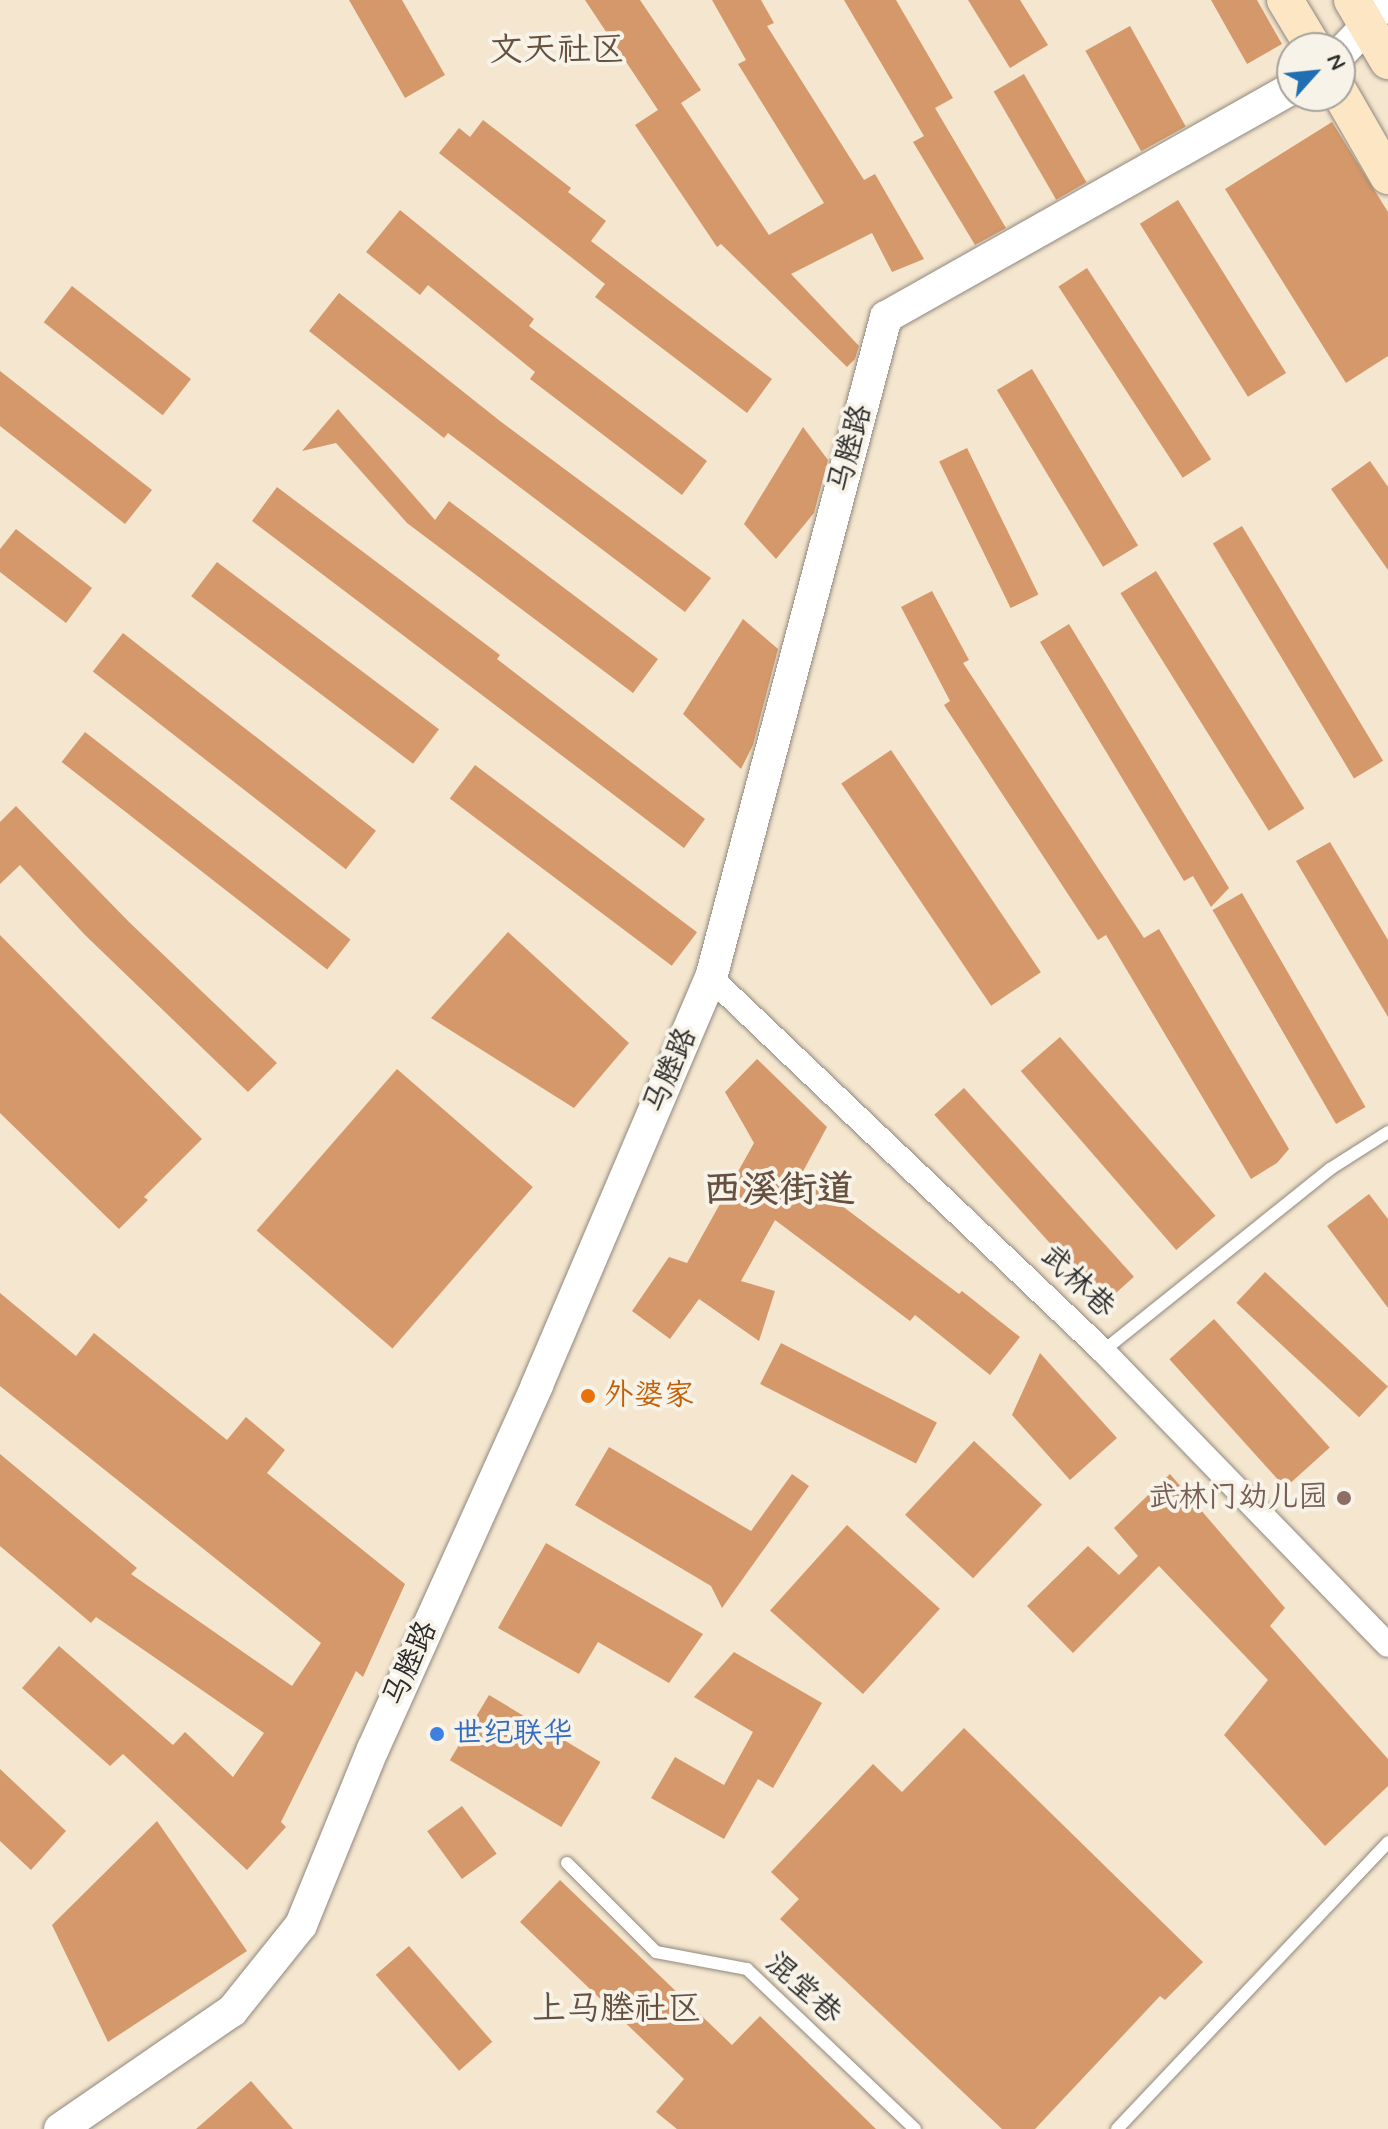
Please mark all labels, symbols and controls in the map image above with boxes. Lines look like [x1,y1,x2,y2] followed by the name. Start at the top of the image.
[489,31,625,71] district label: 文天社区
[1276,32,1356,112] north arrow
[1320,49,1351,75] text: N
[822,401,880,497] street label: 马塍路
[637,1023,705,1119] street label: 马塍路
[703,1168,855,1214] district label: 西溪街道
[1032,1238,1122,1326] street label: 武林巷
[604,1378,694,1414] place label: 外婆家
[579,1387,597,1405] marker: 外婆家
[1148,1480,1328,1516] place label: 武林门幼儿园
[1335,1489,1353,1507] marker: 武林门幼儿园
[376,1616,446,1712] street label: 马塍路
[453,1716,573,1752] place label: 世纪联华
[428,1725,446,1743] marker: 世纪联华
[758,1946,848,2032] street label: 混堂巷
[532,1990,702,2030] district label: 上马塍社区

